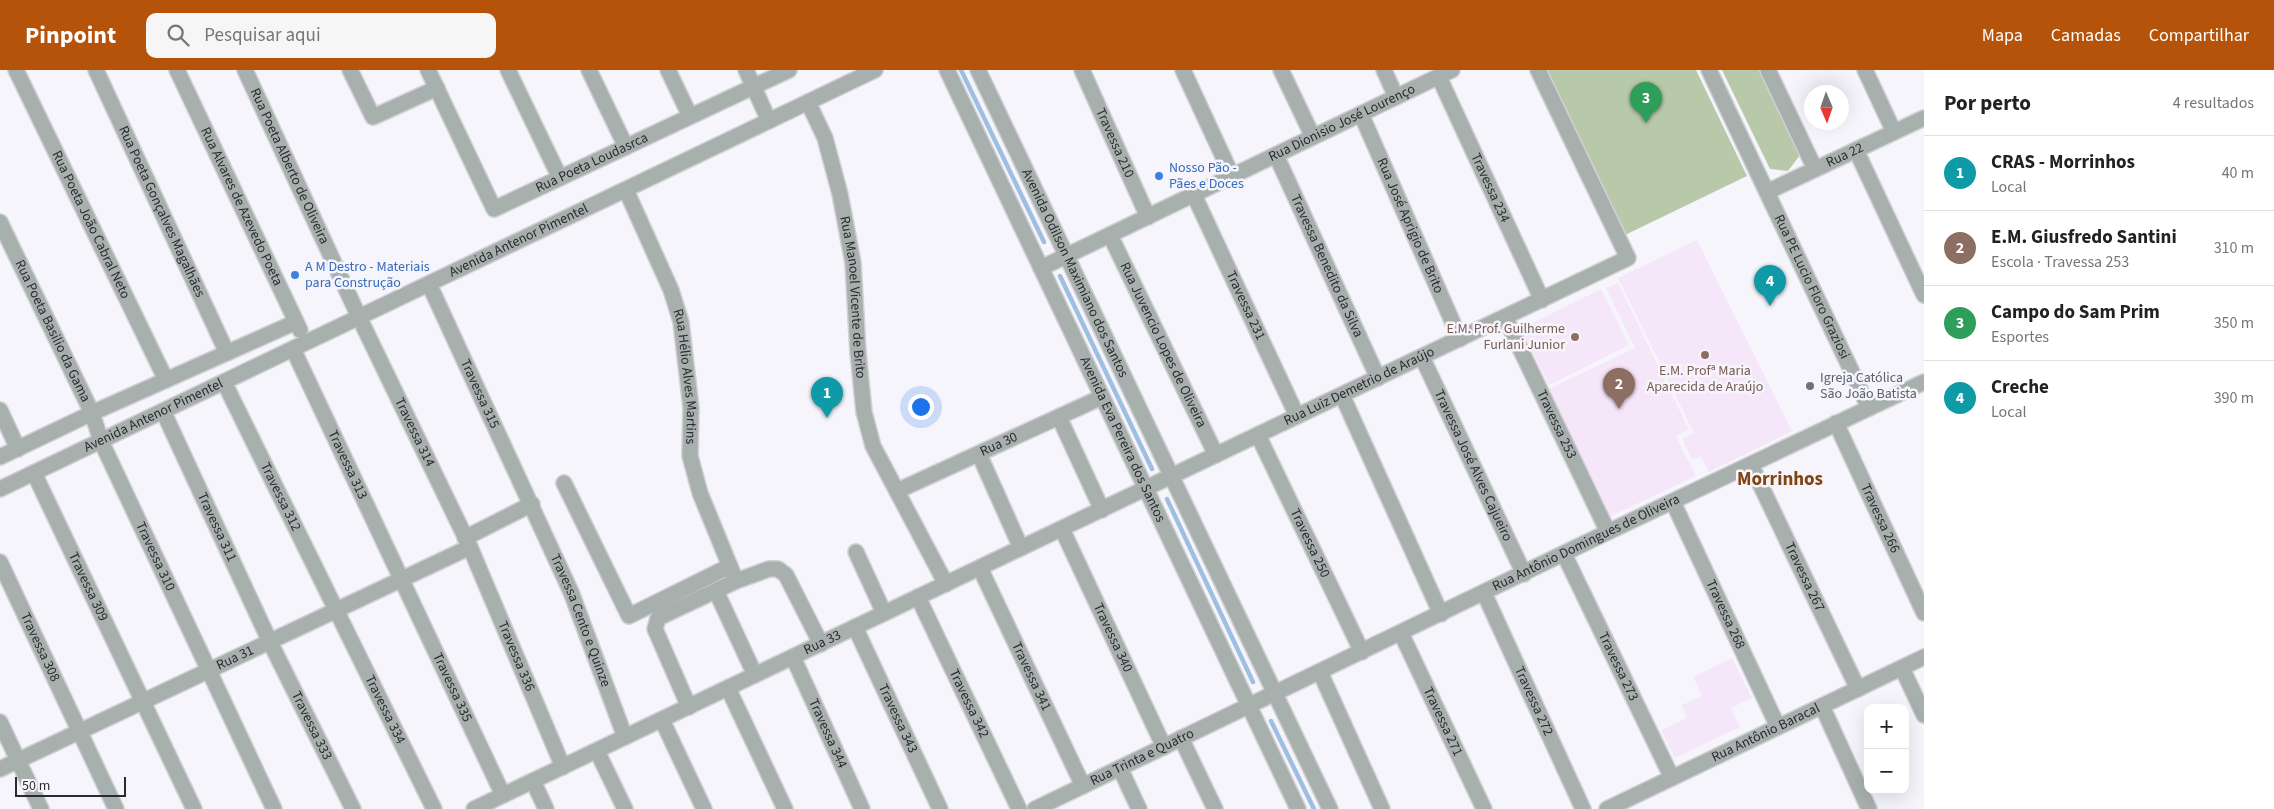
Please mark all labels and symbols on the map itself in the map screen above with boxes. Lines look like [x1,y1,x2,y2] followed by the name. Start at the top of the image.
[1265,79,1419,167] street label: Rua Dionisio José Lourenço
[1630,82,1662,123] pin: 3
[245,85,334,248] street label: Rua Poeta Alberto de Oliveira
[1804,85,1849,130] north arrow
[1090,105,1139,181] street label: Travessa 210
[113,123,210,301] street label: Rua Poeta Gonçalves Magalhães
[195,124,288,289] street label: Rua Alvares de Azevedo Poeta
[532,128,651,198] street label: Rua Poeta Loudasrca
[1823,138,1867,173] street label: Rua 22
[47,147,135,302] street label: Rua Poeta João Cabral Neto
[1465,150,1515,226] street label: Travessa 234
[1372,155,1449,297] street label: Rua José Aprigio de Brito
[1169,158,1244,194] place label: Nosso Pão - Pães e Doces
[1016,165,1133,381] street label: Avenida Odilson Maximiano dos Santos
[1153,170,1165,182] marker: Nosso Pão - Pães e Doces
[1285,191,1368,341] street label: Travessa Benedito da Silva
[446,199,592,283] street label: Avenida Antenor Pimentel
[1769,211,1855,363] street label: Rua PE Lucio Floro Graziosi
[834,214,871,379] street label: Rua Manoel Vicente de Brito
[10,256,95,406] street label: Rua Poeta Basilio da Gama
[305,257,430,293] place label: A M Destro - Materiais para Construção
[1115,259,1211,431] street label: Rua Juvencio Lopes de Oliveira
[1754,265,1786,306] pin: 4
[1221,268,1270,344] street label: Travessa 231
[289,269,301,281] marker: A M Destro - Materiais para Construção
[667,306,701,445] street label: Rua Hélio Alves Martins
[1447,319,1565,355] place label: E.M. Prof. Guilherme Furlani Junior
[1569,331,1581,343] marker: E.M. Prof. Guilherme Furlani Junior
[1281,342,1438,431] street label: Rua Luiz Demetrio de Araújo
[1699,349,1711,361] marker: E.M. Profª Maria Aparecida de Araújo
[1075,353,1170,526] street label: Avenida Eva Pereira dos Santos
[455,356,504,432] street label: Travessa 315
[1647,361,1763,397] place label: E.M. Profª Maria Aparecida de Araújo
[1603,368,1635,409] pin: 2
[1820,368,1917,404] place label: Igreja Católica São João Batista
[80,374,227,457] street label: Avenida Antenor Pimentel
[811,377,843,418] pin: 1
[1804,380,1816,392] marker: Igreja Católica São João Batista
[1429,386,1517,545] street label: Travessa José Alves Cajueiro
[1531,386,1582,462] street label: Travessa 253
[389,394,440,470] street label: Travessa 314
[908,394,934,420] your location
[323,427,372,503] street label: Travessa 313
[977,427,1021,462] street label: Rua 30
[255,459,306,535] street label: Travessa 312
[1737,466,1823,493] district label: Morrinhos
[1855,480,1905,556] street label: Travessa 266
[192,489,242,565] street label: Travessa 311
[1489,489,1683,596] street label: Rua Antônio Domingues de Oliveira
[1285,505,1335,581] street label: Travessa 250
[130,519,180,594] street label: Travessa 310
[1779,539,1830,615] street label: Travessa 267
[63,549,113,625] street label: Travessa 309
[545,551,616,690] street label: Travessa Cento e Quinze
[1701,576,1750,652] street label: Travessa 268
[1088,600,1138,676] street label: Travessa 340
[15,609,65,685] street label: Travessa 308
[492,618,540,694] street label: Travessa 336
[800,625,844,660] street label: Rua 33
[1593,629,1643,704] street label: Travessa 273
[1006,639,1056,714] street label: Travessa 341
[213,640,257,675] street label: Rua 31
[427,649,477,725] street label: Travessa 335
[1509,663,1558,739] street label: Travessa 272
[944,666,994,741] street label: Travessa 342
[360,672,410,747] street label: Travessa 334
[873,681,923,756] street label: Travessa 343
[1418,684,1468,760] street label: Travessa 271
[286,688,337,763] street label: Travessa 333
[803,695,852,772] street label: Travessa 344
[1708,698,1824,767] street label: Rua Antônio Baracal
[1087,724,1197,791] street label: Rua Trinta e Quatro
[15,774,126,797] scale bar

